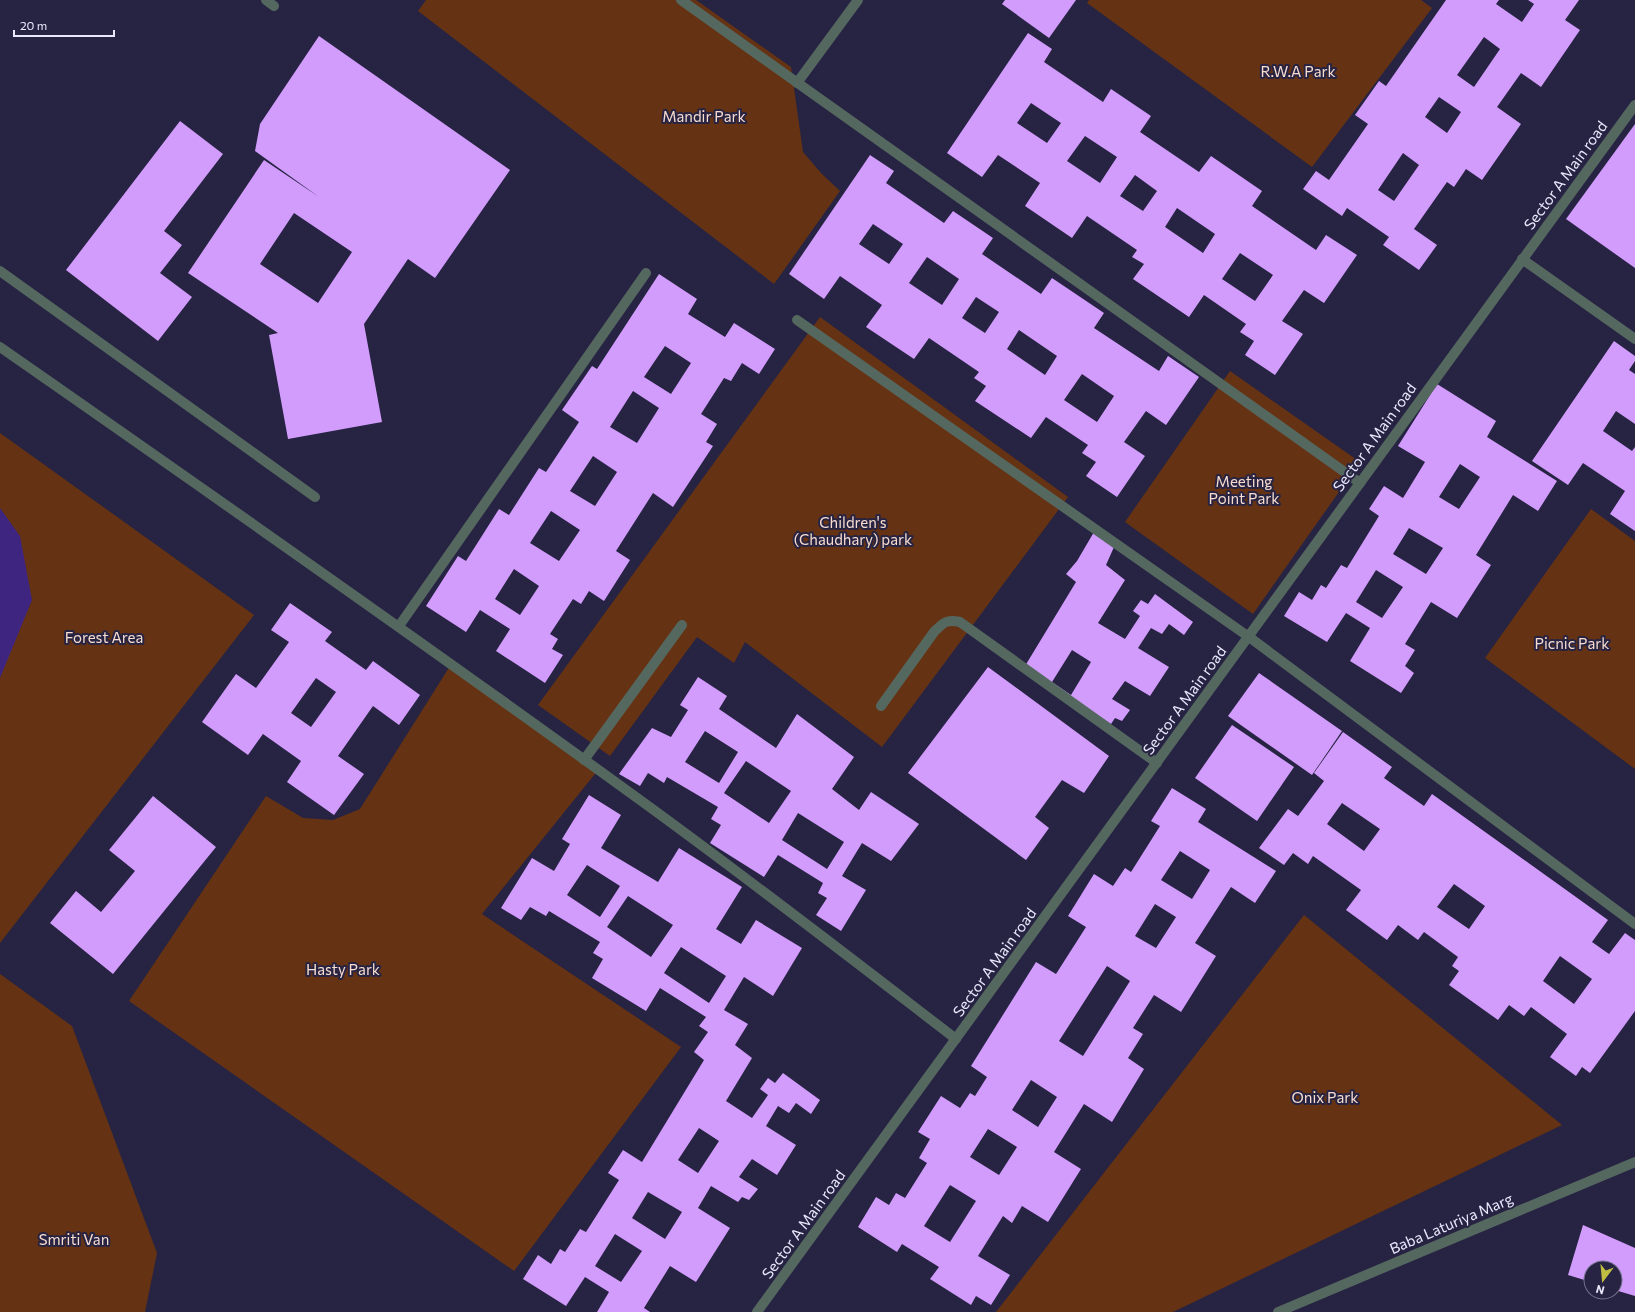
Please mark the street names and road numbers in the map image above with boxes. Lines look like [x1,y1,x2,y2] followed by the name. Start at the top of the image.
[1520,117,1610,233] street label: Sector A Main road
[1329,379,1419,495] street label: Sector A Main road
[1139,642,1229,758] street label: Sector A Main road
[949,904,1039,1020] street label: Sector A Main road
[758,1166,848,1282] street label: Sector A Main road
[1387,1189,1515,1257] street label: Baba Laturiya Marg

